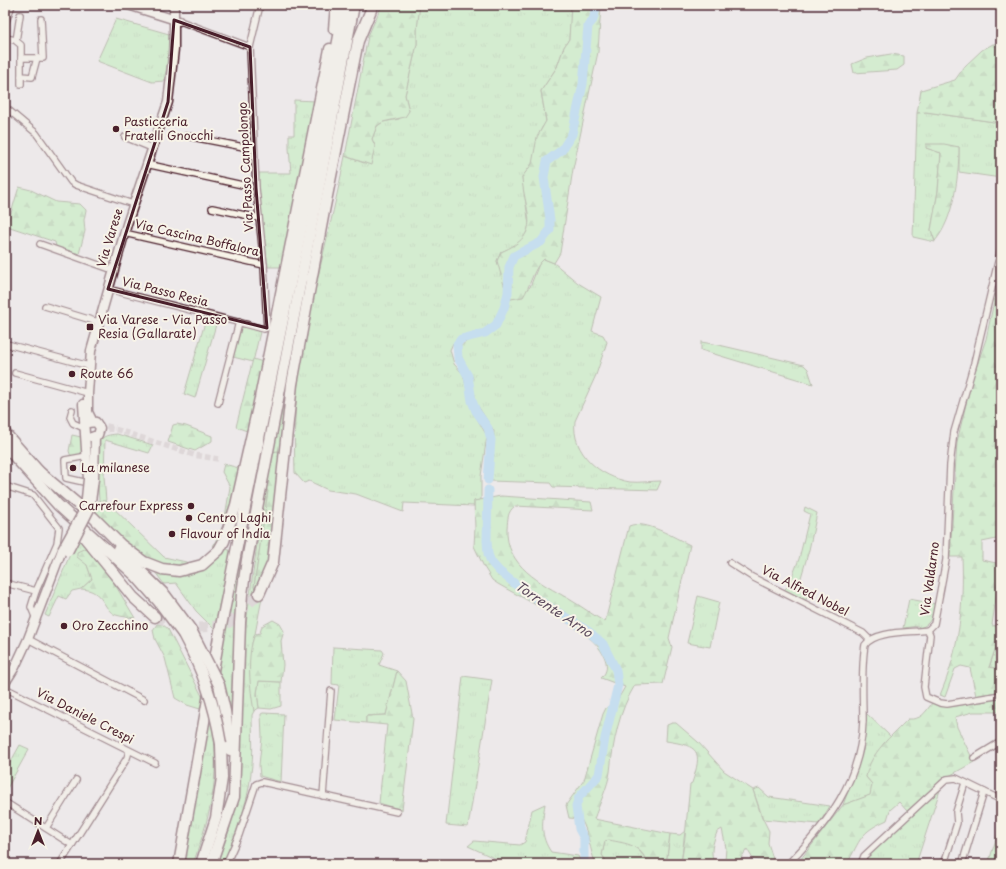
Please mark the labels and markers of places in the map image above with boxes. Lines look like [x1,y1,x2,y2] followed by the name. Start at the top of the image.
[124,112,214,144] place label: Pasticceria Fratelli Gnocchi
[111,124,121,134] marker: Pasticceria Fratelli Gnocchi
[98,310,228,342] place label: Via Varese - Via Passo Resia (Gallarate)
[85,322,95,332] marker: Via Varese - Via Passo Resia (Gallarate)
[80,364,133,382] place label: Route 66
[67,369,77,379] marker: Route 66
[81,458,150,476] place label: La milanese
[68,463,78,473] marker: La milanese
[79,496,183,514] place label: Carrefour Express
[186,501,196,511] marker: Carrefour Express
[197,508,271,526] place label: Centro Laghi
[184,513,194,523] marker: Centro Laghi
[180,524,271,542] place label: Flavour of India
[167,529,177,539] marker: Flavour of India
[72,616,149,634] place label: Oro Zecchino
[59,621,69,631] marker: Oro Zecchino

